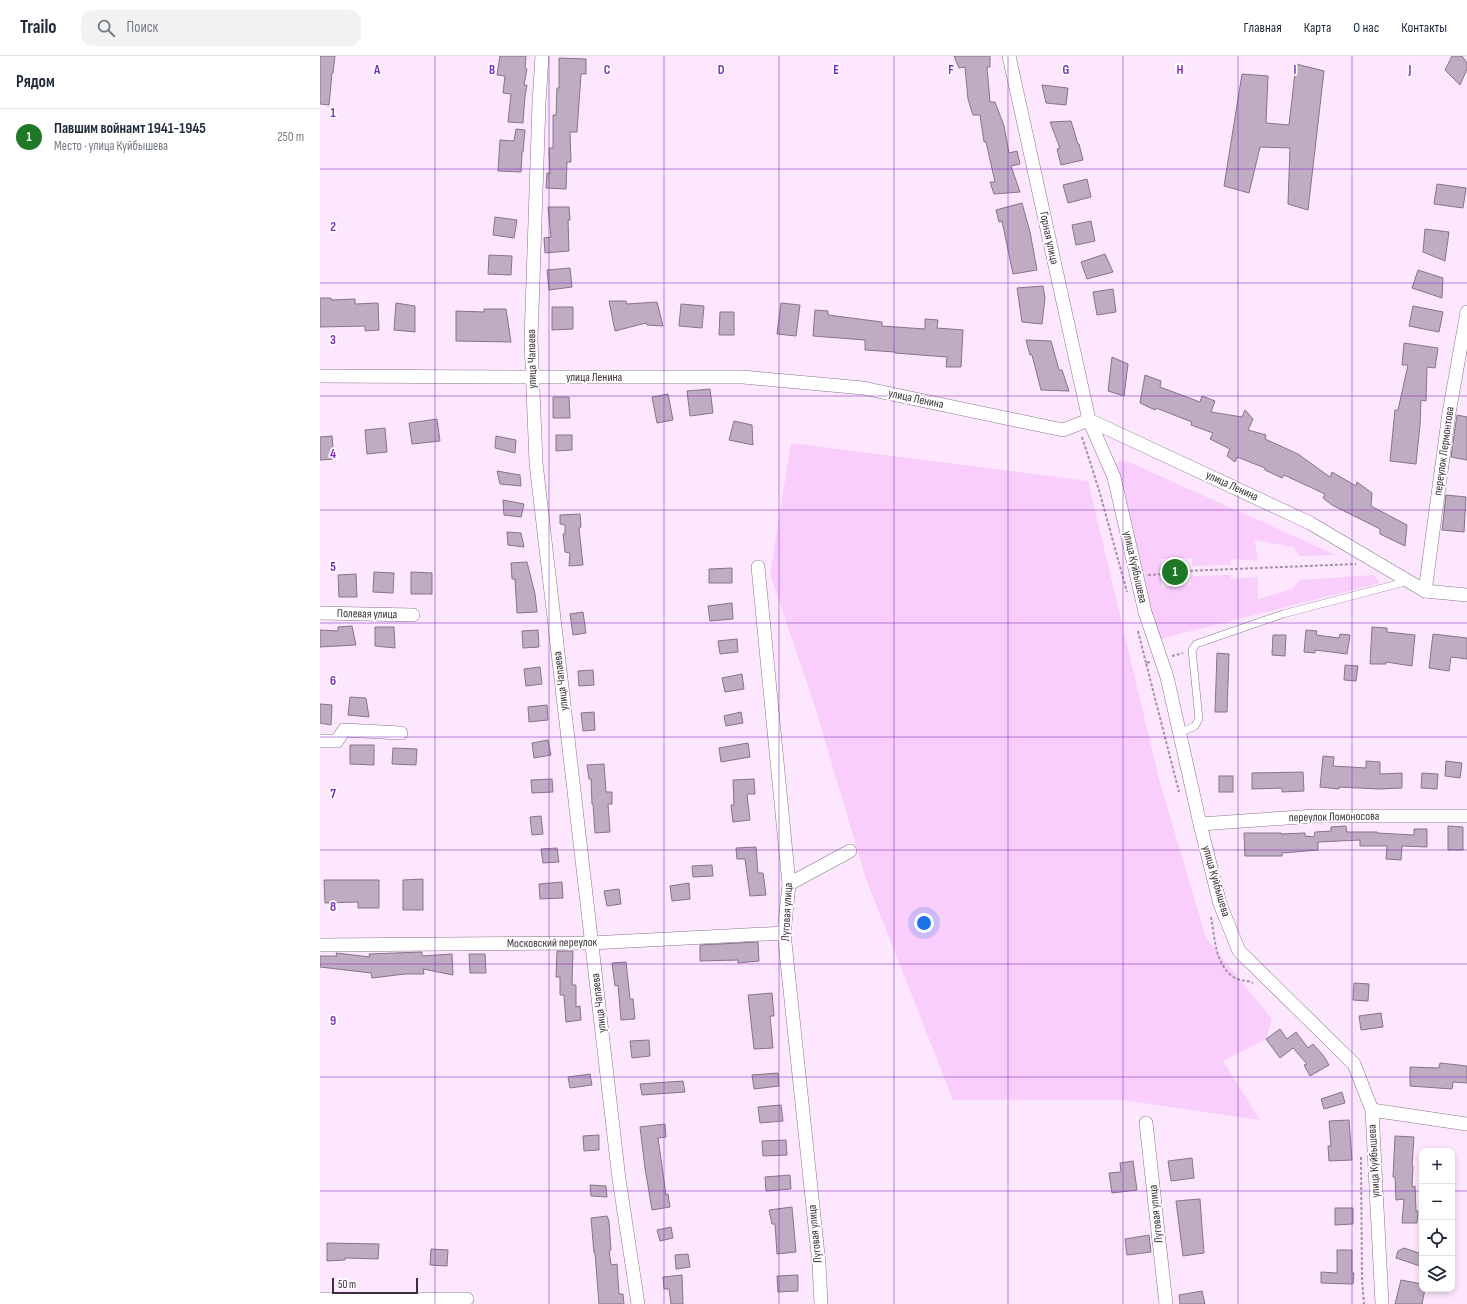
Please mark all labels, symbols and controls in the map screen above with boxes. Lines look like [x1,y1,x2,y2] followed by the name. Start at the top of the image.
[81,10,361,46] search box
[20,16,57,39] text: Trailo
[95,17,117,39] icon: search
[127,18,158,37] text: Поиск
[1244,19,1282,36] text: Главная
[1304,19,1331,36] text: Карта
[1353,19,1379,36] text: О нас
[1401,19,1447,36] text: Контакты
[373,62,381,78] text: A
[489,62,495,78] text: B
[604,62,611,78] text: C
[718,62,725,78] text: D
[833,62,839,78] text: E
[948,62,954,78] text: F
[1063,62,1070,78] text: G
[1177,62,1184,78] text: H
[1294,62,1297,78] text: I
[1408,62,1412,78] text: J
[16,72,55,92] text: Рядом
[330,105,336,121] text: 1
[54,119,206,138] text: Павшим войнамт 1941-1945
[26,129,32,145] text: 1
[277,129,304,145] text: 250 m
[54,138,168,154] text: Место · улица Куйбышева
[1036,210,1062,266] street label: Горная улица
[330,219,336,235] text: 2
[524,329,540,389] street label: улица Чапаева
[330,332,336,348] text: 3
[566,370,622,385] street label: улица Ленина
[887,386,945,412] street label: улица Ленина
[1430,405,1458,496] street label: переулок Лермонтова
[330,446,336,462] text: 4
[1203,467,1261,505] street label: улица Ленина
[1119,530,1151,605] street label: улица Куйбышева
[1162,557,1188,587] pin: 1
[330,559,336,575] text: 5
[337,606,398,622] street label: Полевая улица
[550,650,572,712] street label: улица Чапаева
[330,673,336,689] text: 6
[330,786,336,802] text: 7
[1289,809,1380,825] street label: переулок Ломоносова
[1199,844,1233,919] street label: улица Куйбышева
[778,882,796,942] street label: Луговая улица
[330,899,336,915] text: 8
[914,913,934,933] your location
[507,935,598,951] street label: Московский переулок
[588,972,610,1034] street label: улица Чапаева
[330,1013,336,1029] text: 9
[1365,1124,1383,1198] street label: улица Куйбышева
[1419,1148,1455,1292] map controls
[1419,1148,1455,1184] button: +
[1145,1184,1167,1244] street label: Луговая улица
[1419,1184,1455,1220] button: −
[804,1204,826,1264] street label: Луговая улица
[1419,1220,1455,1256] button: locate
[1419,1256,1455,1292] button: layers
[332,1276,418,1295] scale bar
[338,1278,356,1291] text: 50 m

